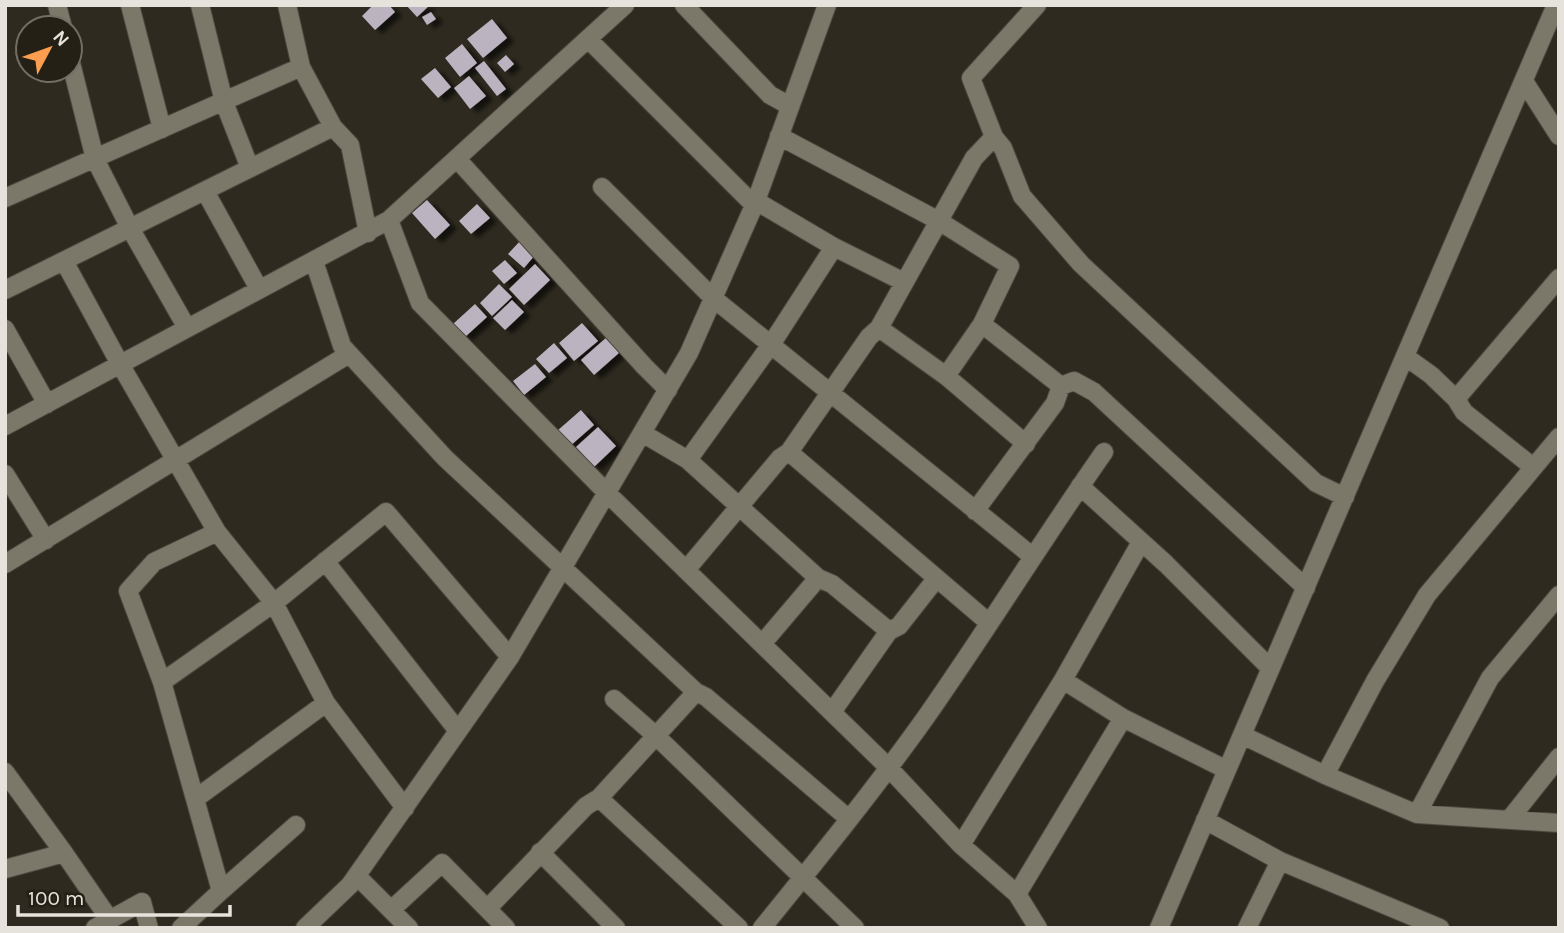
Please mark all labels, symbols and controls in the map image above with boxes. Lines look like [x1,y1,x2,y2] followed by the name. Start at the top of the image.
[14,14,84,84] north arrow
[48,26,74,51] text: N
[18,874,229,918] scale bar
[28,886,85,910] text: 100 m

